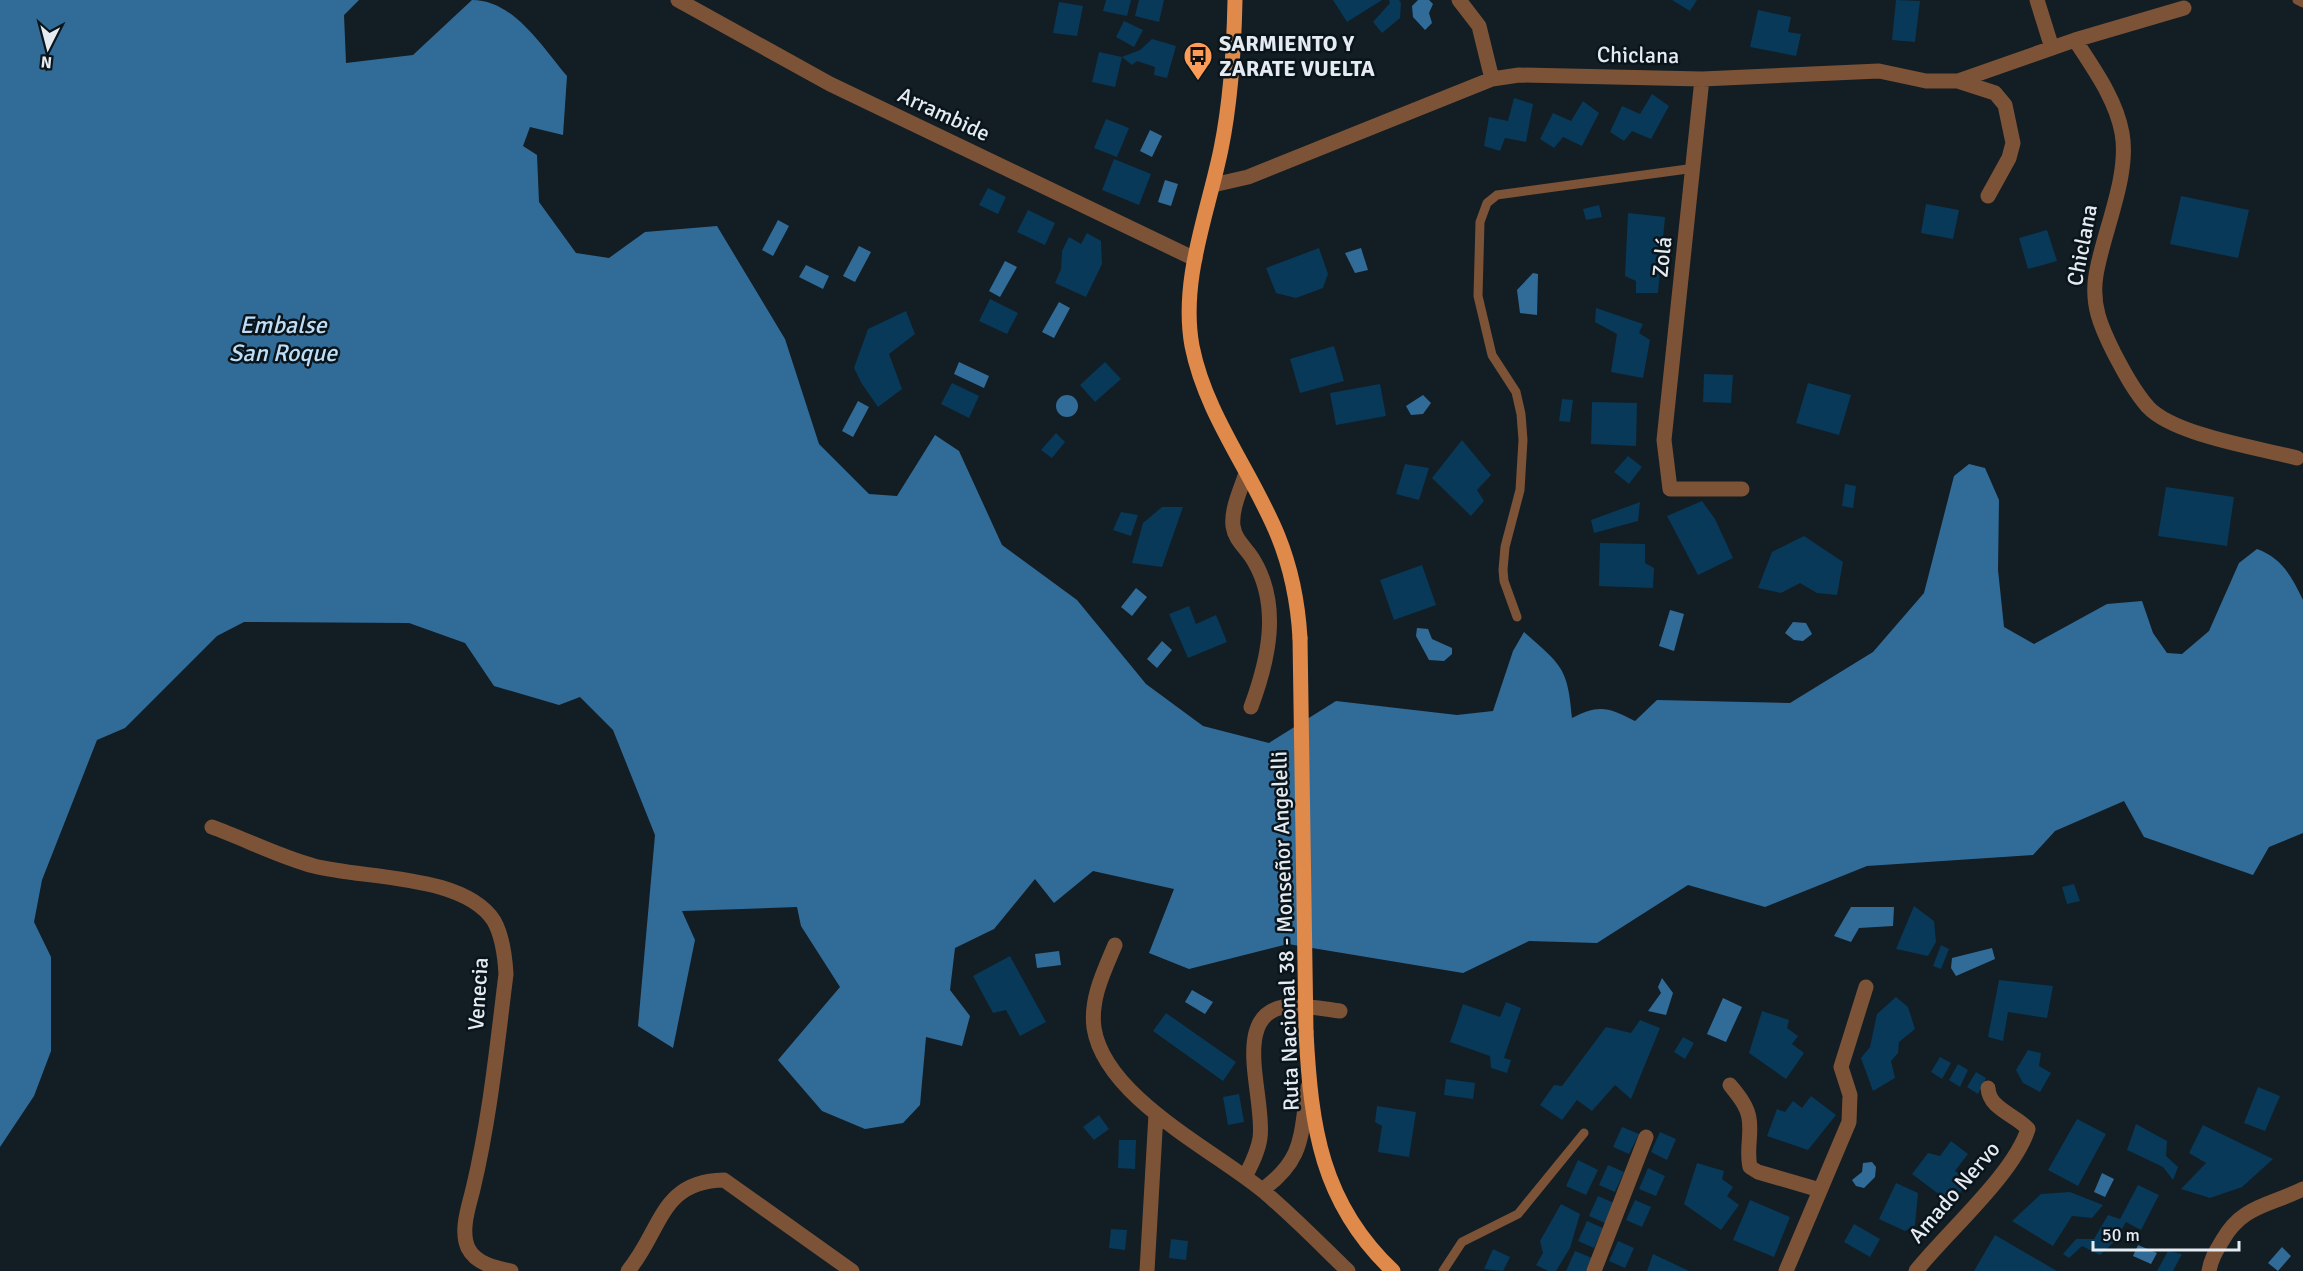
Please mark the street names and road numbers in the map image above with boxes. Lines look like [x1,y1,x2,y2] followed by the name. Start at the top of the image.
[1597,41,1679,69] street label: Chiclana
[894,81,994,147] street label: Arrambide
[2061,202,2103,288] street label: Chiclana
[1646,235,1678,279] street label: Zolá
[1265,751,1305,1111] street label: Ruta Nacional 38 - Monseñor Angelelli
[462,957,494,1031] street label: Venecia
[1903,1136,2005,1248] street label: Amado Nervo

